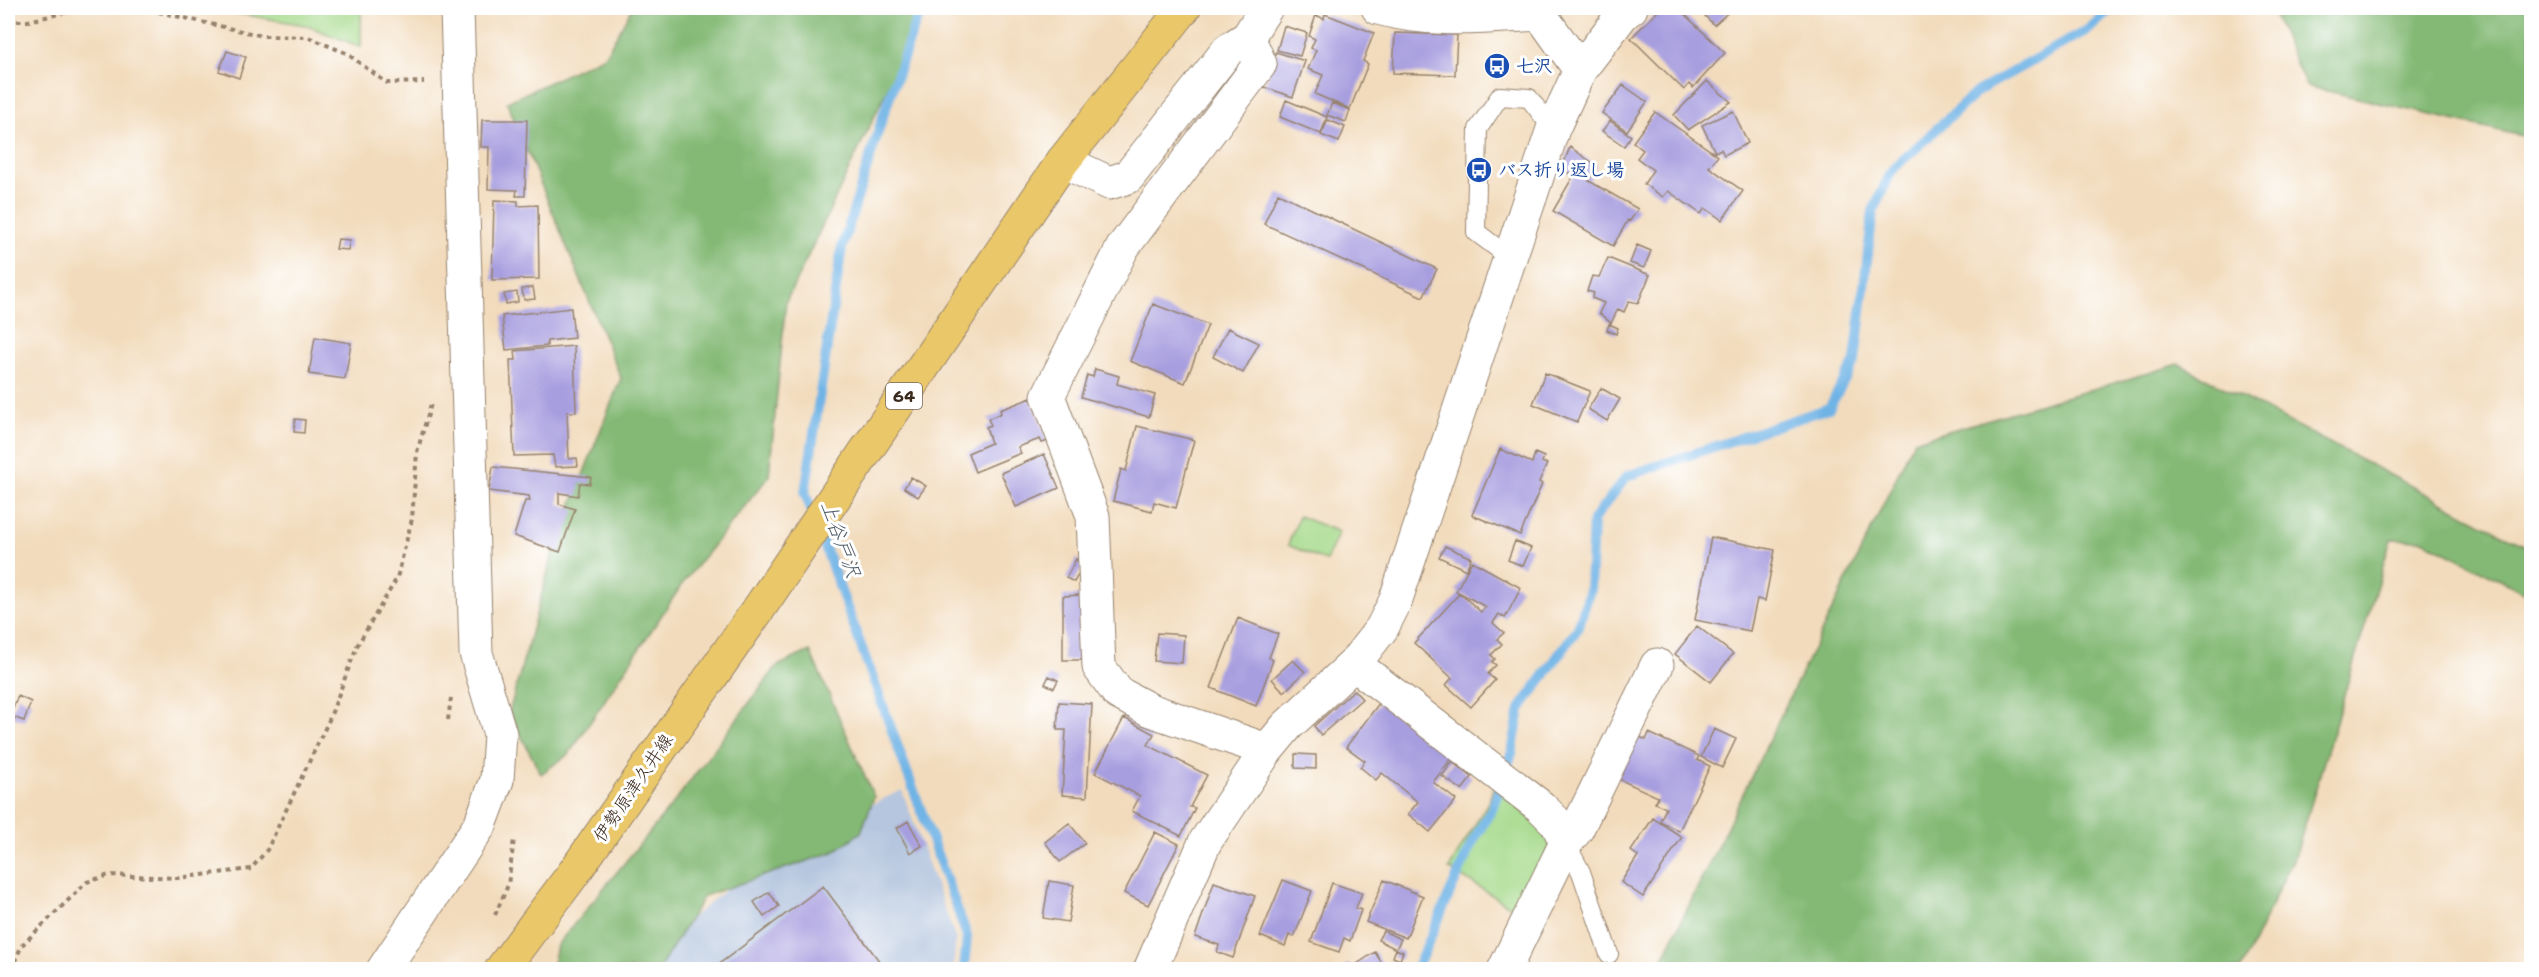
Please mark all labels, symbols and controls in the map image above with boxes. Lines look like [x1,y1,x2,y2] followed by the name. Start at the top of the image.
[1482,51,1512,81] bus stop icon: 七沢
[1516,54,1552,78] place label: 七沢
[1464,155,1494,185] bus stop icon: バス折り返し場
[1498,158,1624,182] place label: バス折り返し場
[886,383,922,409] road number: 64
[815,497,867,582] water label: 上谷戸沢
[588,729,678,847] street label: 伊勢原津久井線

